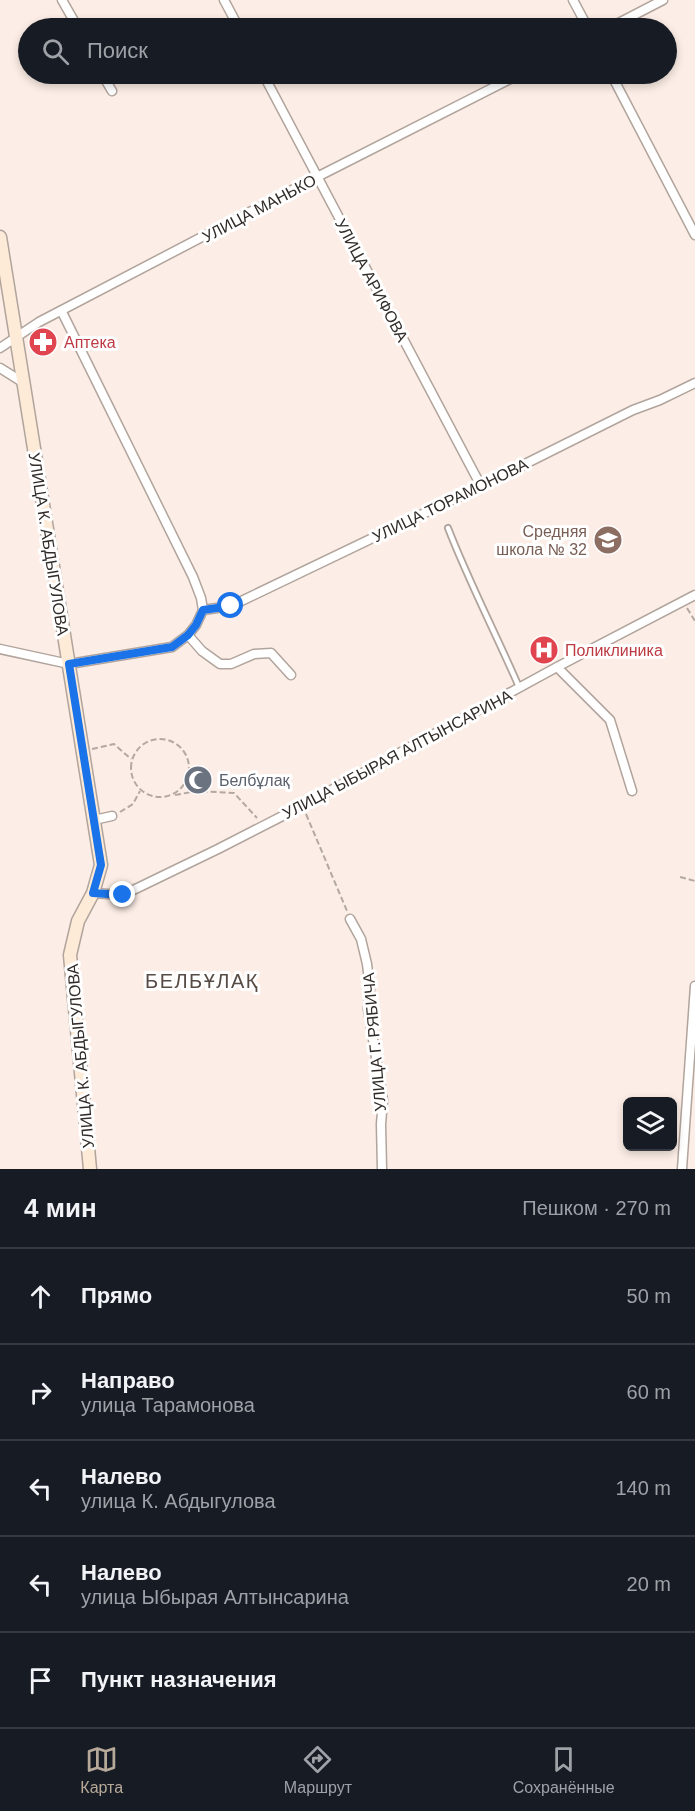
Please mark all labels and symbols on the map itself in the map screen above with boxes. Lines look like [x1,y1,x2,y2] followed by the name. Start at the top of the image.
[200,171,319,246] street label: УЛИЦА МАНЬКО
[332,216,411,345] street label: УЛИЦА АРИФОВА
[27,326,59,358] pharmacy icon: Аптека
[64,334,116,351] place label: Аптека
[26,451,71,637] street label: УЛИЦА К. АБДЫГУЛОВА
[370,455,531,546] street label: УЛИЦА ТОРАМОНОВА
[496,523,587,558] place label: Средняя школа № 32
[592,524,624,556] school or university icon: Средняя школа № 32
[217,592,243,618] route start
[528,634,560,666] hospital icon: Поликлиника
[565,642,663,659] place label: Поликлиника
[280,686,515,822] street label: УЛИЦА ЫБЫРАЯ АЛТЫНСАРИНА
[182,764,214,796] mosque icon: Белбұлақ
[219,772,291,789] place label: Белбұлақ
[109,881,135,907] route end
[64,963,97,1149] street label: УЛИЦА К. АБДЫГУЛОВА
[145,970,259,992] district label: БЕЛБҰЛАҚ
[360,971,389,1112] street label: УЛИЦА Г. РЯБИЧА

